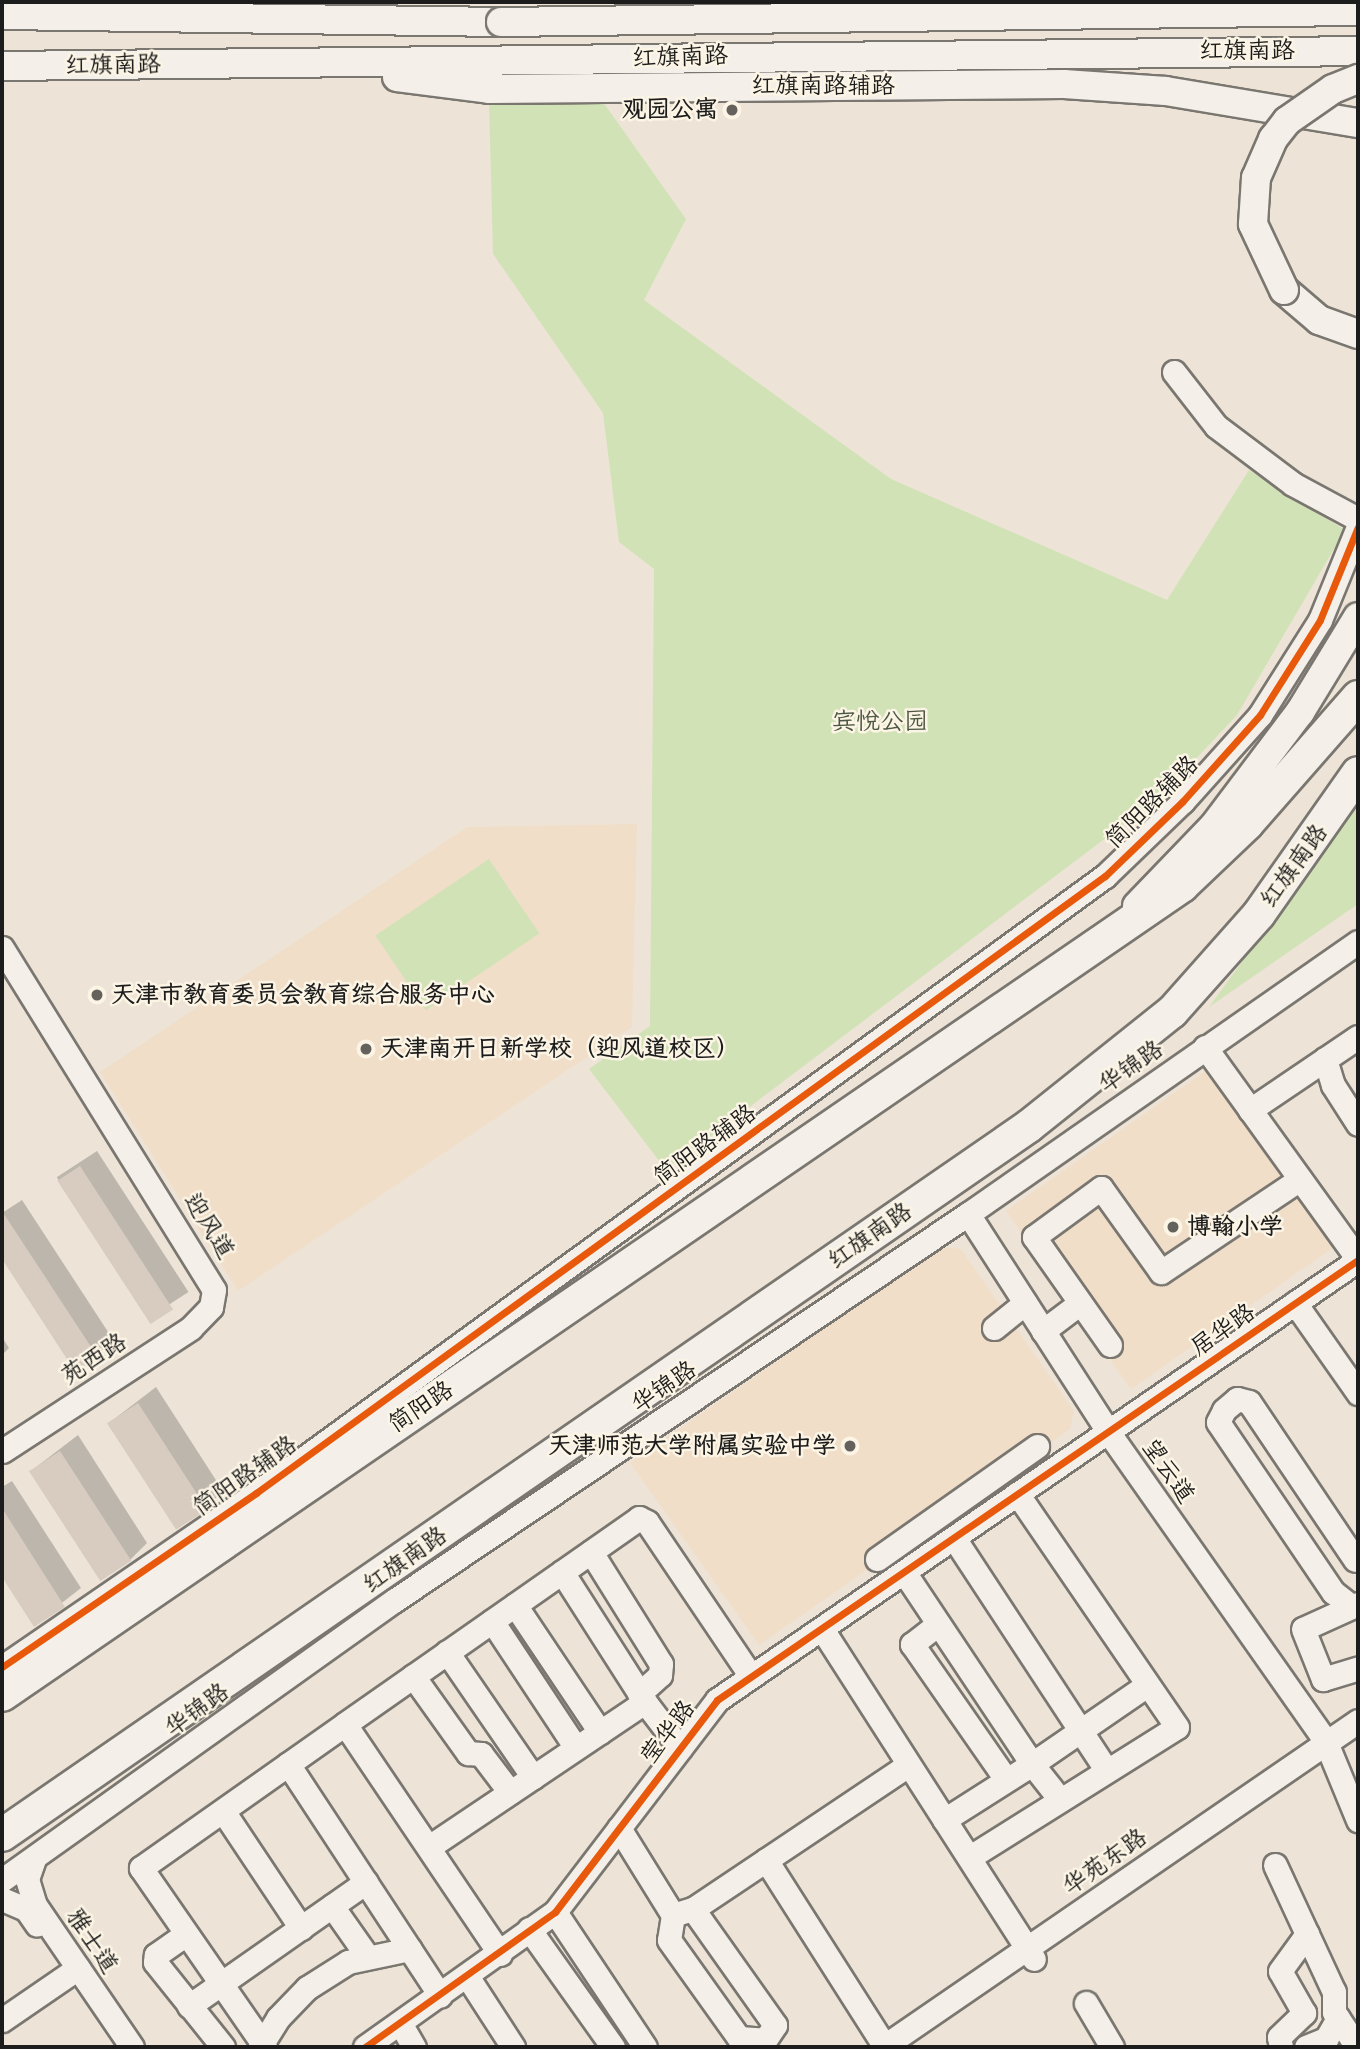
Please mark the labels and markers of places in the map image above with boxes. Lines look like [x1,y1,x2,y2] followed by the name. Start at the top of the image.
[622,96,718,124] place label: 观园公寓
[724,102,740,118] marker: 观园公寓
[111,981,495,1009] place label: 天津市教育委员会教育综合服务中心
[89,987,105,1003] marker: 天津市教育委员会教育综合服务中心
[380,1035,740,1063] place label: 天津南开日新学校（迎风道校区）
[358,1041,374,1057] marker: 天津南开日新学校（迎风道校区）
[1187,1213,1283,1241] place label: 博翰小学
[1165,1219,1181,1235] marker: 博翰小学
[548,1432,836,1460] place label: 天津师范大学附属实验中学
[842,1438,858,1454] marker: 天津师范大学附属实验中学

